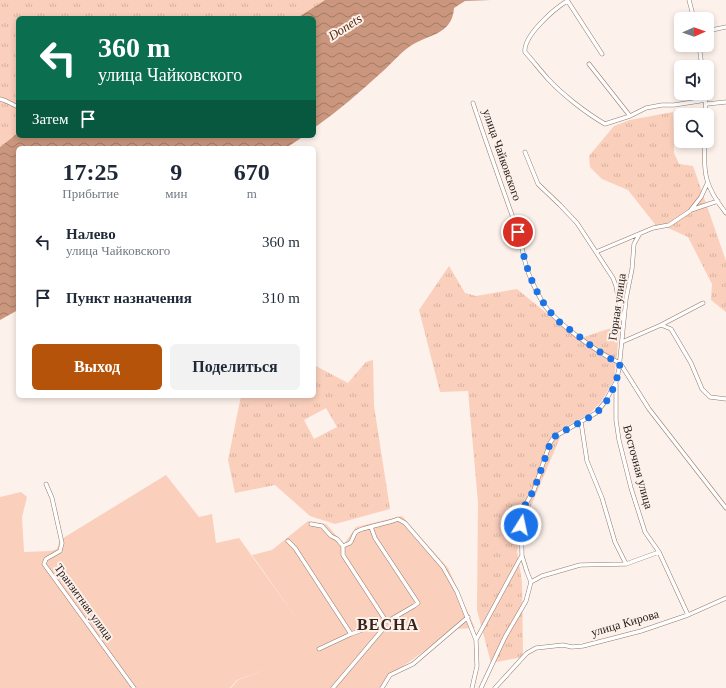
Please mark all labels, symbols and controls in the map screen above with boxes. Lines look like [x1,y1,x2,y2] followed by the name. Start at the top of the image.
[325,11,365,44] water label: Donets
[674,12,714,52] north arrow
[674,12,714,148] map controls
[32,32,84,84] icon: left
[98,32,170,63] text: 360 m
[674,60,714,100] button: sound
[98,65,242,85] text: улица Чайковского
[480,107,524,203] street label: улица Чайковского
[77,108,99,130] icon: arrive
[674,108,714,148] button: search
[32,111,69,127] text: Затем
[63,159,119,185] text: 17:25
[170,159,182,185] text: 9
[234,159,270,185] text: 670
[62,186,119,201] text: Прибытие
[165,186,187,201] text: мин
[247,186,257,201] text: m
[501,215,535,249] pin
[507,221,529,243] icon: arrive
[66,226,116,242] text: Налево
[32,231,54,253] icon: left
[262,234,300,250] text: 360 m
[66,243,170,258] text: улица Чайковского
[605,272,629,342] street label: Горная улица
[32,287,54,309] icon: arrive
[66,290,192,306] text: Пункт назначения
[262,290,300,306] text: 310 m
[32,344,162,390] button: Выход
[170,344,300,390] button: Поделиться
[620,423,656,511] street label: Восточная улица
[500,504,542,546] position arrow
[52,561,117,643] street label: Транзитная улица
[589,606,661,639] street label: улица Кирова
[357,616,419,633] district label: ВЕСНА

